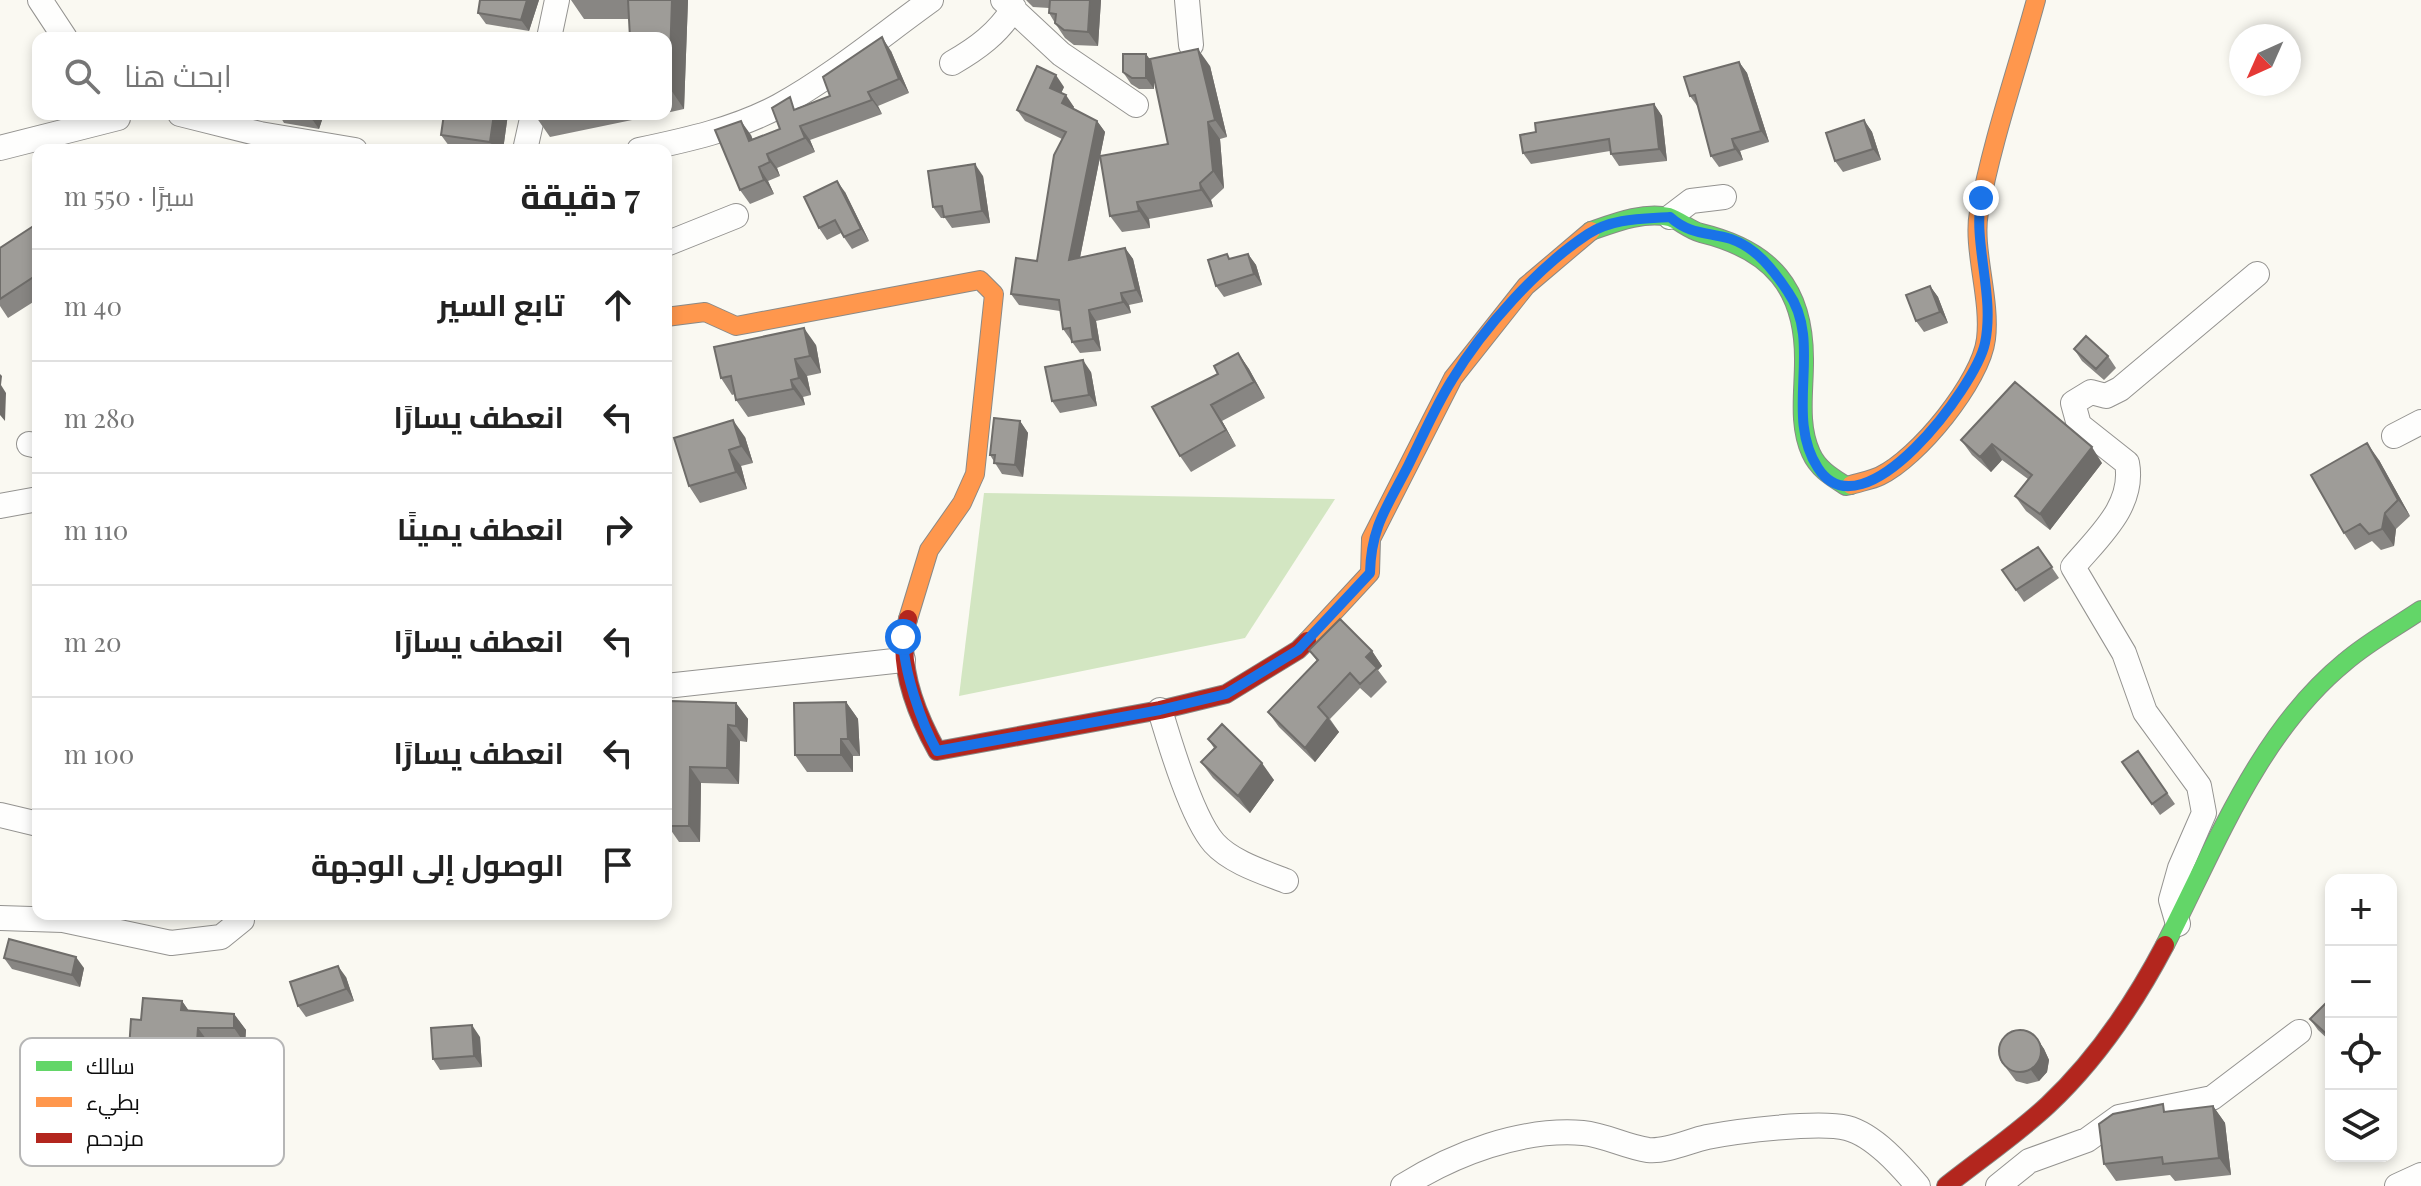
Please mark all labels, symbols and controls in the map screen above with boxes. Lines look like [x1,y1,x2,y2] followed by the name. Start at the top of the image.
[2229,24,2301,96] north arrow
[32,32,672,120] search box
[60,54,104,98] icon: search
[124,55,232,95] text: ابحث هنا
[520,172,640,218] text: 7 دقيقة
[64,178,195,213] text: سيرًا · 550 m
[1963,180,1999,216] route end
[596,283,640,327] icon: ahead
[438,284,564,324] text: تابع السير
[64,288,122,323] text: 40 m
[596,395,640,439] icon: left
[393,396,564,436] text: انعطف يسارًا
[64,400,135,435] text: 280 m
[596,507,640,551] icon: right
[397,508,564,548] text: انعطف يمينًا
[64,512,128,547] text: 110 m
[596,619,640,663] icon: left
[885,619,921,655] route start
[393,620,564,660] text: انعطف يسارًا
[64,624,122,659] text: 20 m
[596,731,640,775] icon: left
[393,732,564,772] text: انعطف يسارًا
[64,736,134,771] text: 100 m
[596,843,640,887] icon: arrive
[311,844,564,884] text: الوصول إلى الوجهة
[2325,874,2397,1162] map controls
[2325,874,2397,946] button: +
[2325,946,2397,1018] button: −
[2325,1018,2397,1090] button: locate
[20,1038,284,1166] legend
[86,1050,135,1080] text: سالك
[86,1086,140,1119] text: بطيء
[2325,1090,2397,1162] button: layers
[86,1122,144,1154] text: مزدحم

